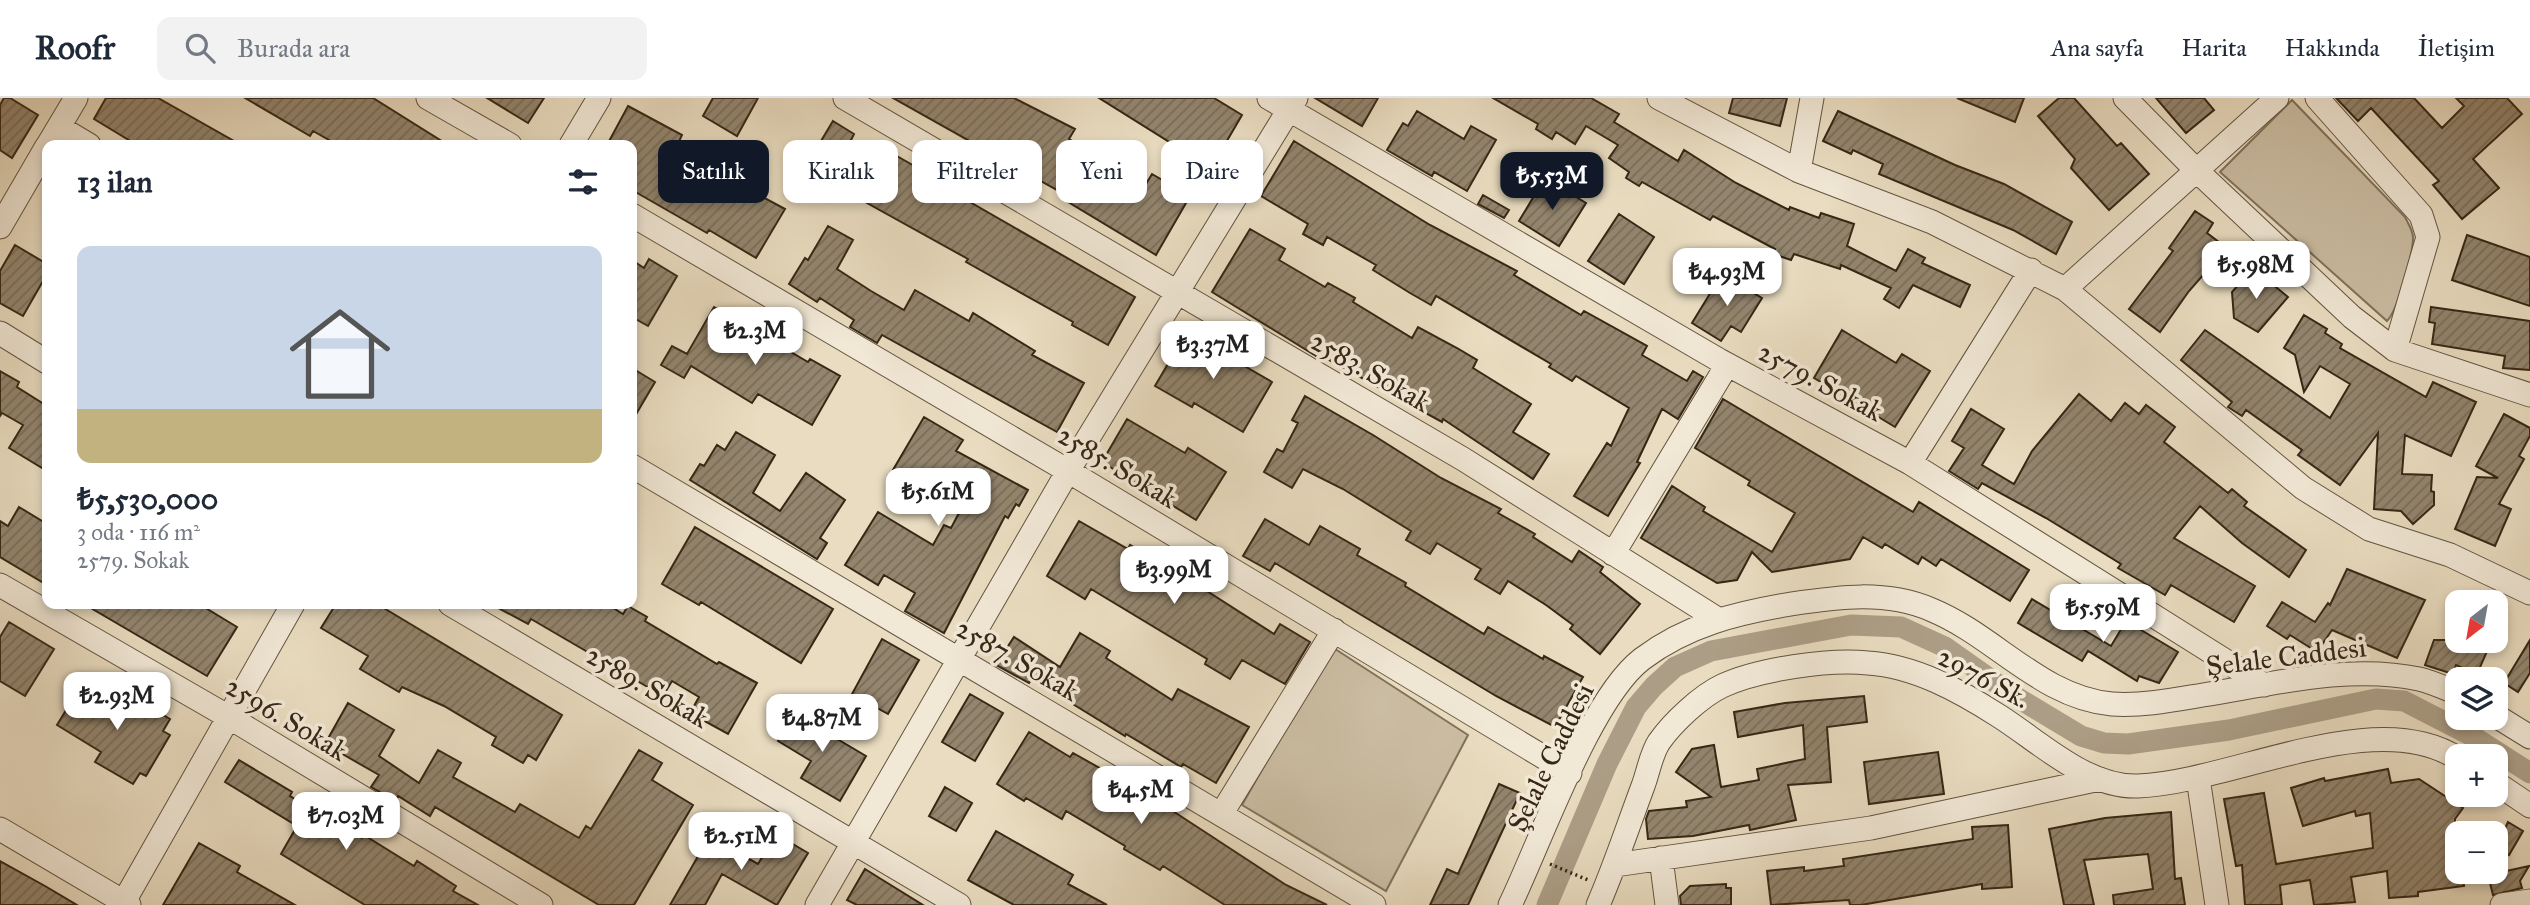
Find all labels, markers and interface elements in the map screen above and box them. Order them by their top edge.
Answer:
search box [157,17,647,80]
text: Roofr [35,28,115,68]
icon: search [181,29,219,67]
text: Burada ara [237,32,350,64]
text: Ana sayfa [2051,33,2144,63]
text: Harita [2182,33,2247,63]
text: Hakkında [2285,33,2380,63]
text: İletişim [2418,33,2495,63]
chip: Satılık [658,140,769,203]
chip: Kiralık [783,140,898,203]
chip: Filtreler [912,140,1042,203]
chip: Yeni [1056,140,1147,203]
chip: Daire [1161,140,1263,203]
pin: ₺5.53M [1495,152,1609,212]
text: ₺5.53M [1516,161,1588,189]
icon: filters [564,163,602,201]
text: 13 ilan [77,164,153,200]
pin: ₺5.98M [2199,242,2313,301]
pin: ₺4.93M [1670,248,1784,308]
text: ₺5.98M [2218,250,2294,278]
text: ₺4.93M [1689,257,1765,285]
icon: home [277,291,403,417]
pin: ₺2.3M [706,308,804,367]
text: ₺2.3M [724,316,786,344]
pin: ₺3.37M [1156,322,1270,381]
street label: 2583. Sokak [1305,323,1437,420]
text: ₺3.37M [1177,330,1249,358]
street label: 2579. Sokak [1752,334,1889,429]
street label: 2585. Sokak [1051,417,1184,516]
pin: ₺5.61M [881,468,995,528]
text: ₺5.61M [902,477,974,505]
text: ₺5,530,000 [77,481,218,517]
text: 3 oda · 116 m² [77,518,200,546]
text: 2579. Sokak [77,546,189,574]
pin: ₺3.99M [1117,546,1231,606]
text: ₺3.99M [1136,555,1212,583]
pin: ₺5.59M [2046,584,2160,644]
north arrow [2445,590,2508,653]
map controls [2445,590,2508,884]
text: ₺5.59M [2066,593,2140,621]
street label: 2587. Sokak [950,610,1085,709]
street label: Şelale Caddesi [2204,629,2368,684]
street label: 2589. Sokak [580,637,716,736]
street label: 2976 Sk. [1932,639,2036,716]
button: layers [2445,667,2508,730]
street label: 2596. Sokak [219,668,354,768]
pin: ₺2.93M [60,672,174,732]
street label: Şelale Caddesi [1499,677,1602,837]
text: ₺2.93M [79,681,155,709]
pin: ₺4.87M [765,694,879,754]
text: ₺4.87M [782,703,862,731]
button: + [2445,744,2508,807]
pin: ₺4.5M [1092,766,1190,826]
text: ₺4.5M [1108,775,1174,803]
pin: ₺7.03M [289,792,403,852]
text: ₺7.03M [308,801,384,829]
pin: ₺2.51M [684,812,798,872]
text: ₺2.51M [705,821,777,849]
button: − [2445,821,2508,884]

